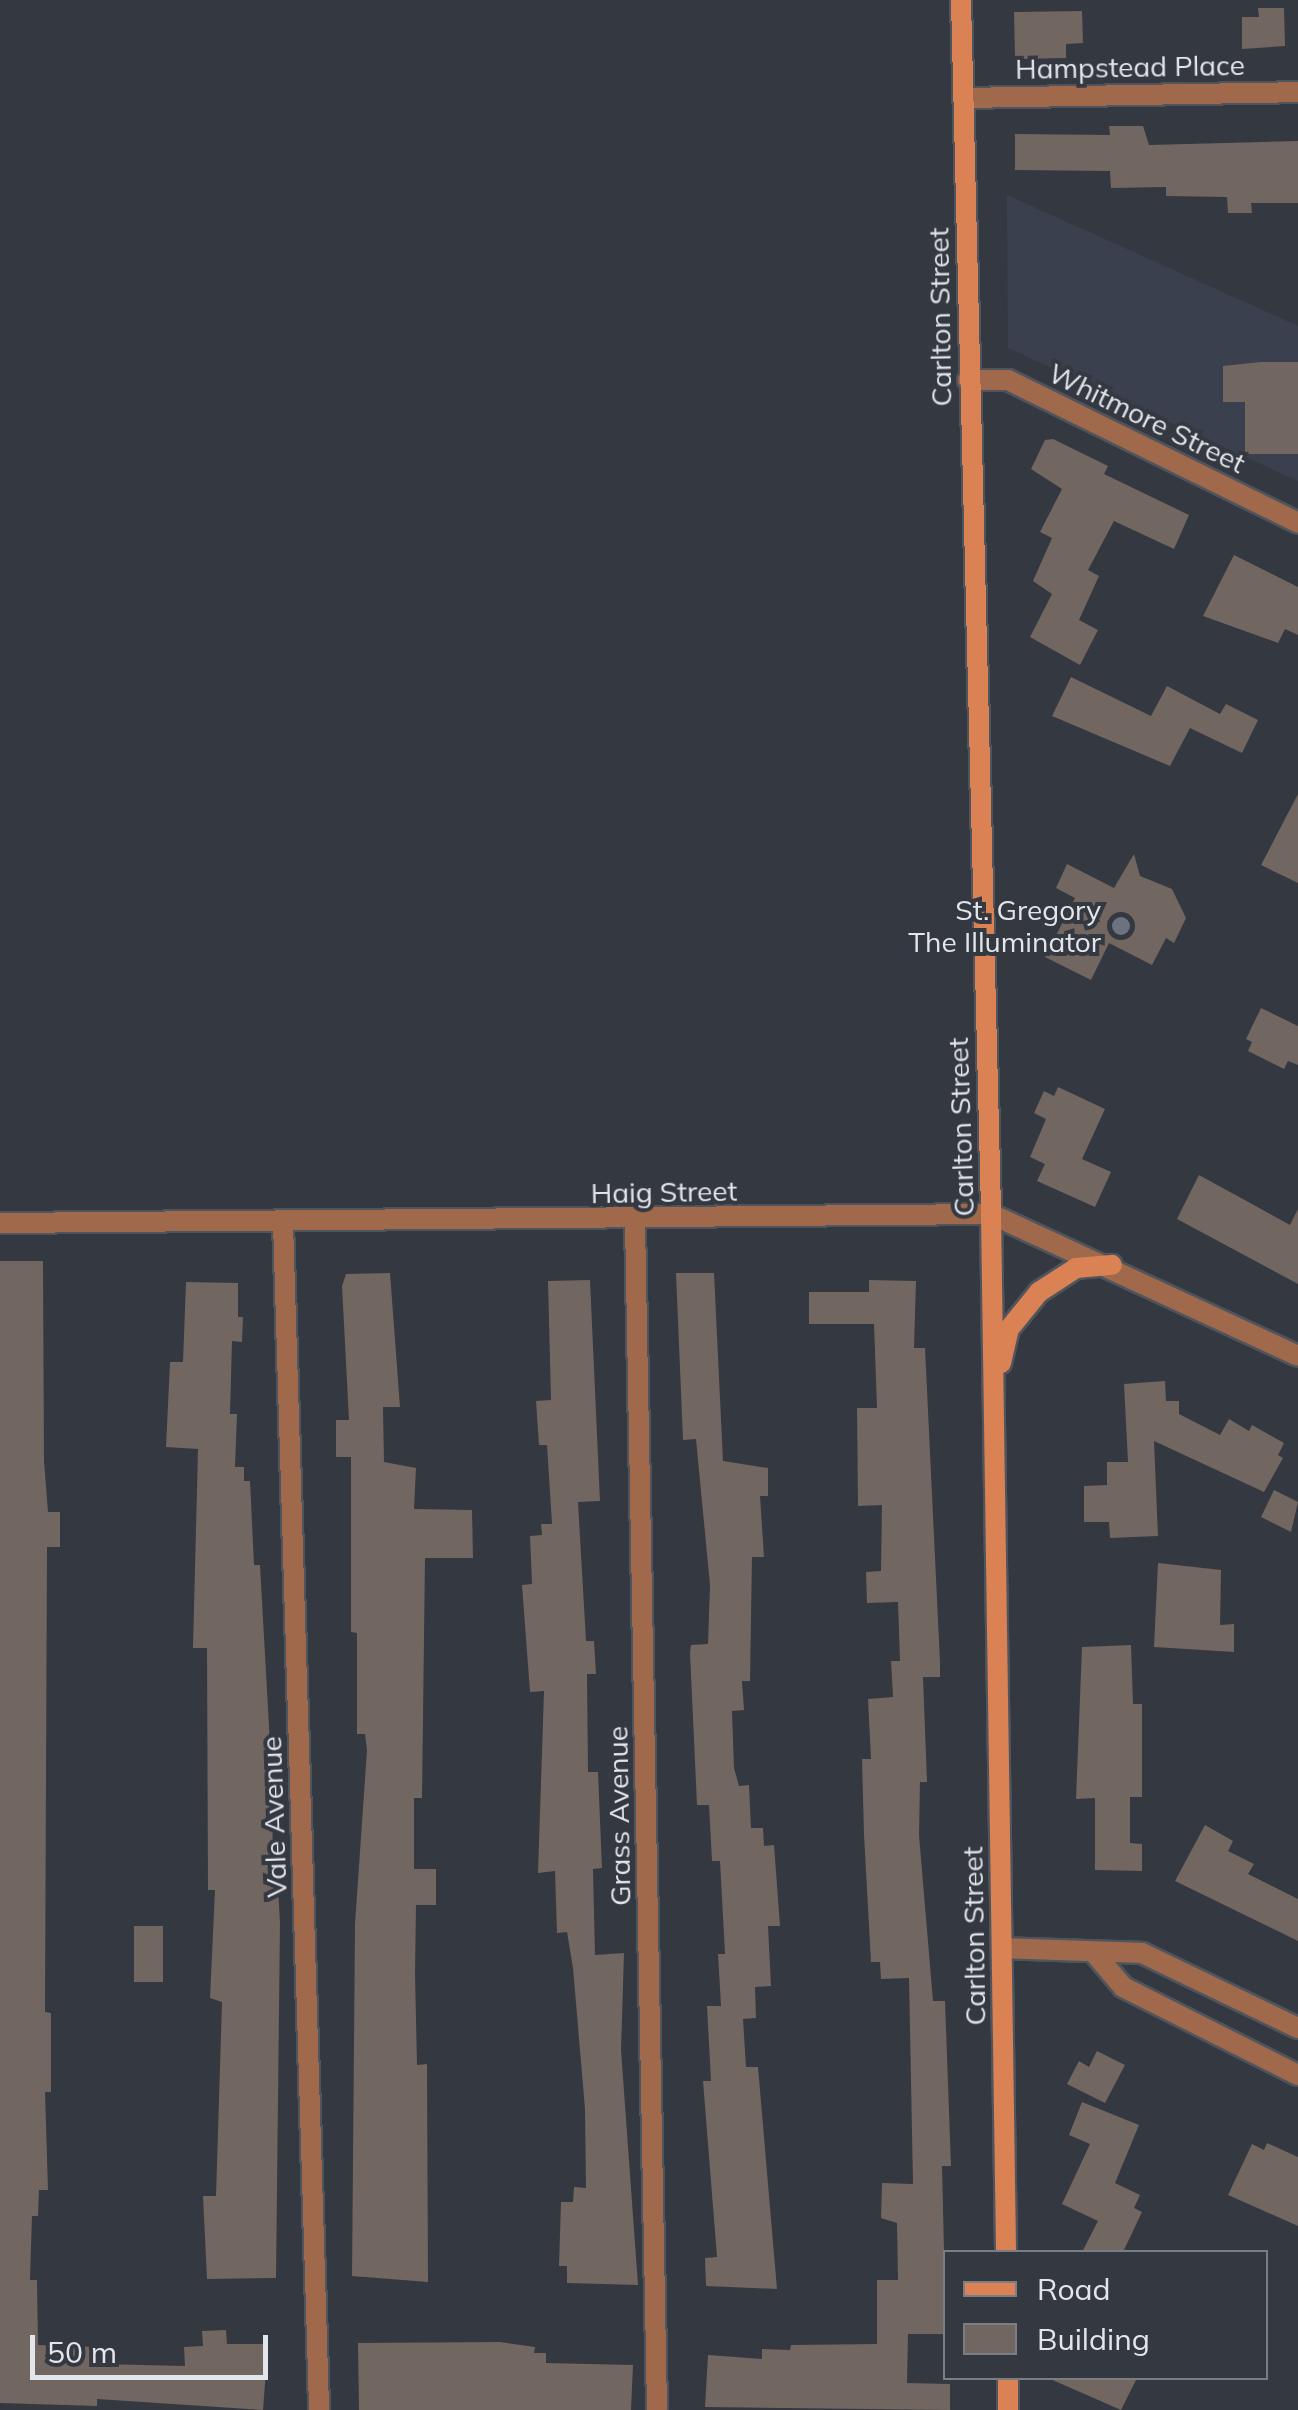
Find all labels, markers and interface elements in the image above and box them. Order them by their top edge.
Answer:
street label: Hampstead Place [1015,48,1245,86]
street label: Carlton Street [922,227,958,407]
street label: Whitmore Street [1043,356,1251,480]
place label: St. Gregory The Illuminator [908,893,1101,959]
marker: St. Gregory The Illuminator [1110,915,1132,937]
street label: Carlton Street [941,1037,981,1217]
street label: Haig Street [590,1174,738,1210]
street label: Grass Avenue [601,1726,637,1906]
street label: Vale Avenue [254,1736,294,1898]
street label: Carlton Street [956,1846,992,2026]
legend [943,2250,1268,2380]
text: Road [1037,2270,1111,2308]
scale bar [35,2315,272,2377]
text: Building [1037,2320,1150,2358]
text: 50 m [47,2333,117,2371]

